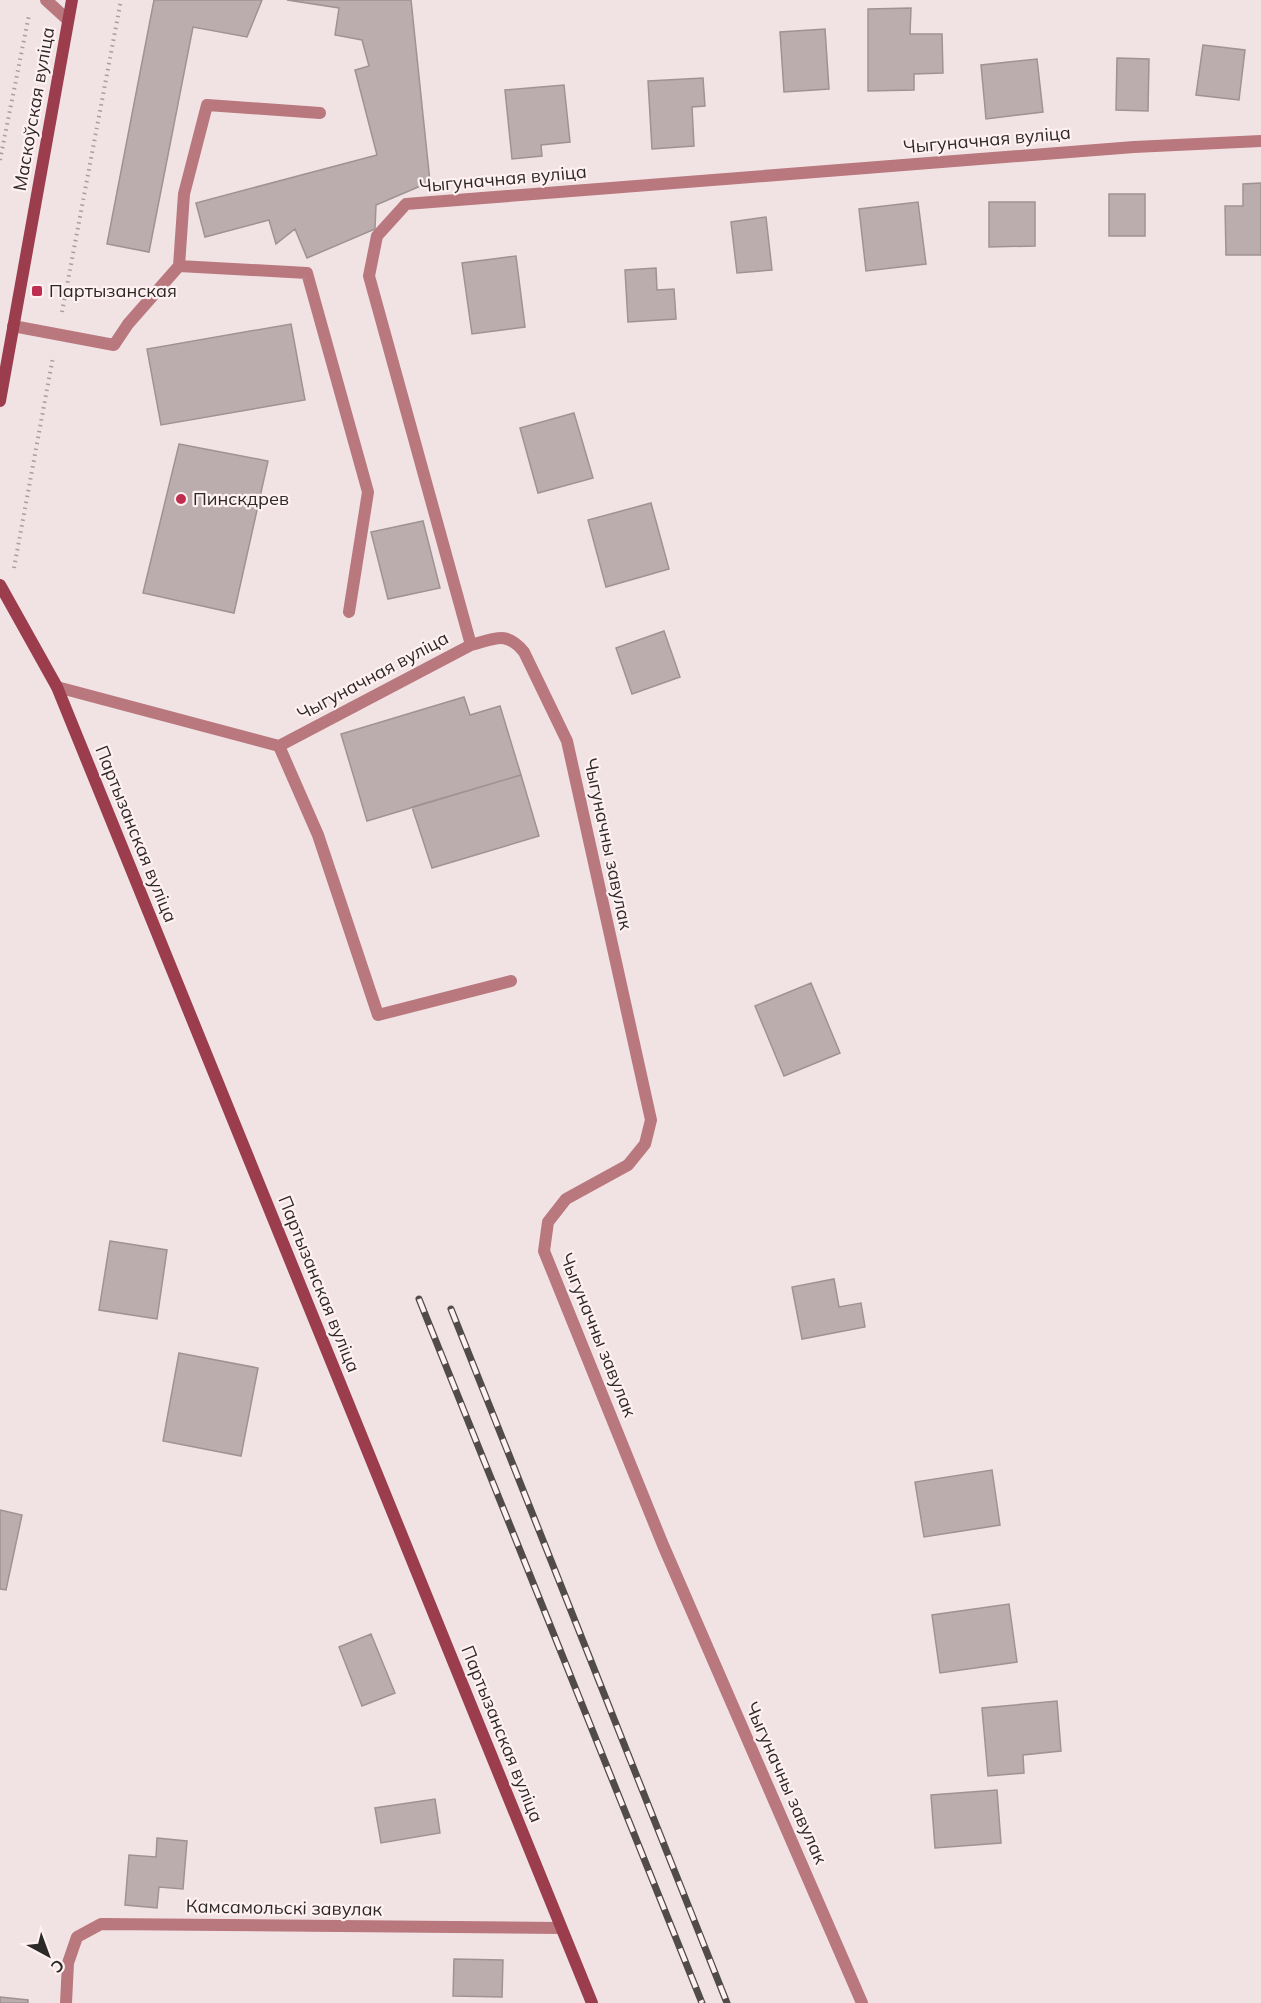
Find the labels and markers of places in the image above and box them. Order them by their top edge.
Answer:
place label: Партызанская [49,279,177,302]
marker: Партызанская [30,284,44,298]
place label: Пинскдрев [193,487,289,510]
marker: Пинскдрев [174,492,188,506]

